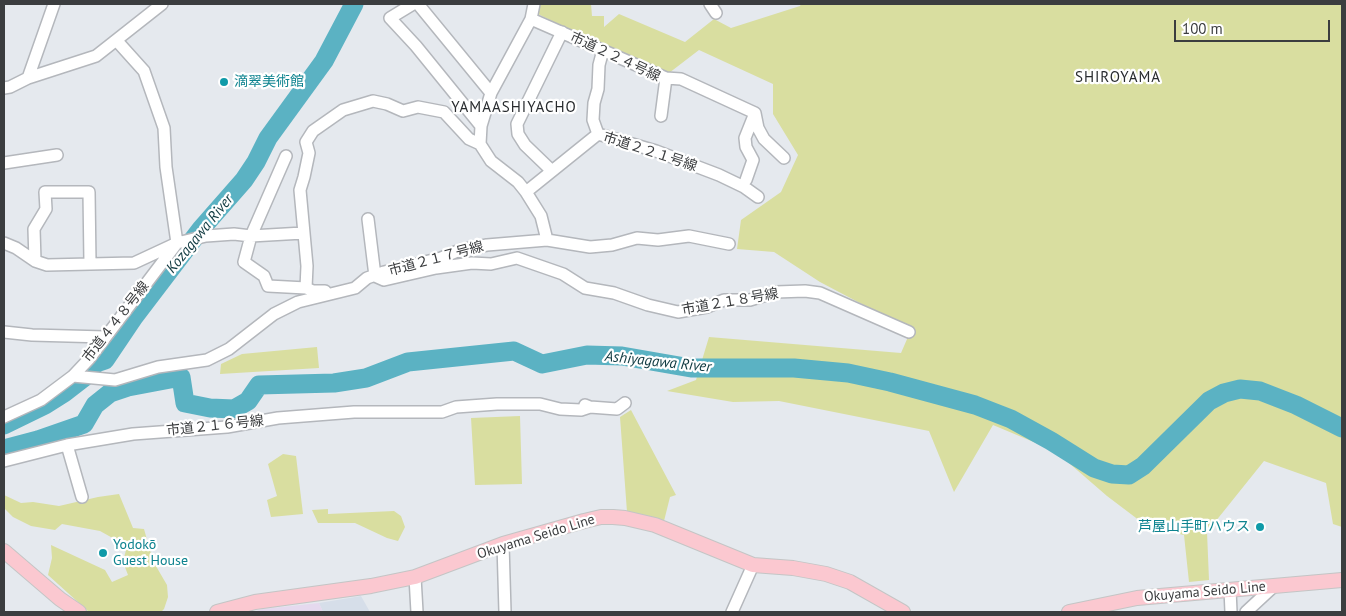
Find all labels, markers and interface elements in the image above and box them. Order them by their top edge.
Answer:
scale bar [1176,10,1332,42]
text: 100 m [1182,19,1223,38]
street label: 市道２２４号線 [567,29,663,85]
district label: SHIROYAMA [1074,69,1162,87]
place label: 滴翠美術館 [234,74,304,90]
marker: 滴翠美術館 [218,76,230,88]
district label: YAMAASHIYACHO [450,99,578,117]
street label: 市道２２１号線 [601,129,699,175]
water label: Kozagawa River [163,191,237,277]
street label: 市道２１７号線 [386,238,486,280]
street label: 市道４４８号線 [79,278,153,366]
street label: 市道２１８号線 [680,285,780,319]
water label: Ashiyagawa River [604,347,712,377]
street label: 市道２１６号線 [165,413,265,439]
street label: Okuyama Seido Line [475,511,597,563]
place label: 芦屋山手町ハウス [1138,519,1250,535]
marker: 芦屋山手町ハウス [1254,521,1266,533]
place label: Yodokō Guest House [113,537,188,570]
marker: Yodokō Guest House [97,547,109,559]
street label: Okuyama Seido Line [1143,578,1267,606]

